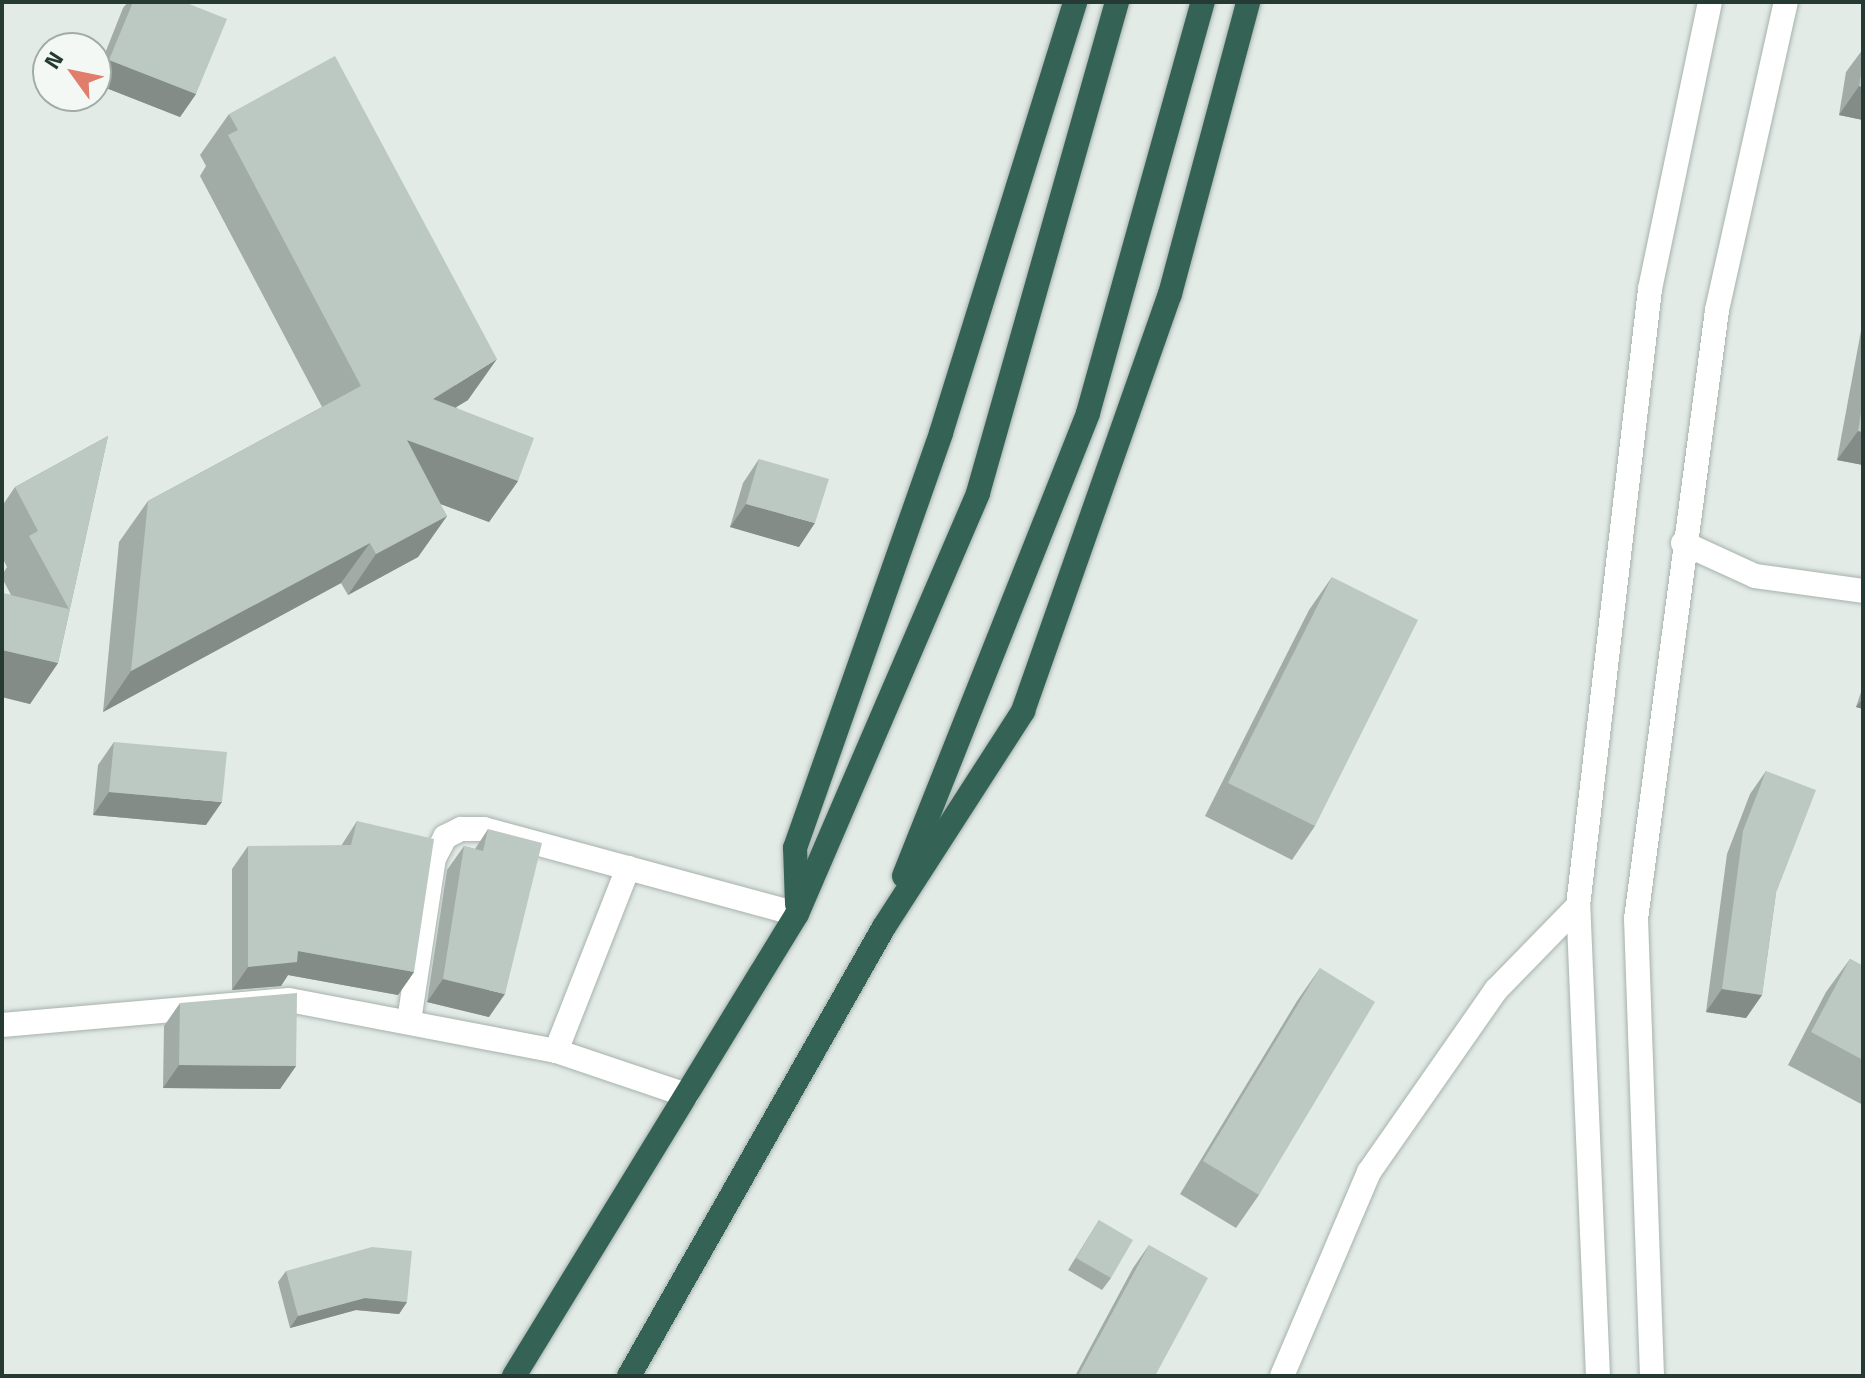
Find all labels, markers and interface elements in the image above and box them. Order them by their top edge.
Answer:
north arrow [32,32,112,112]
text: N [35,44,72,76]

